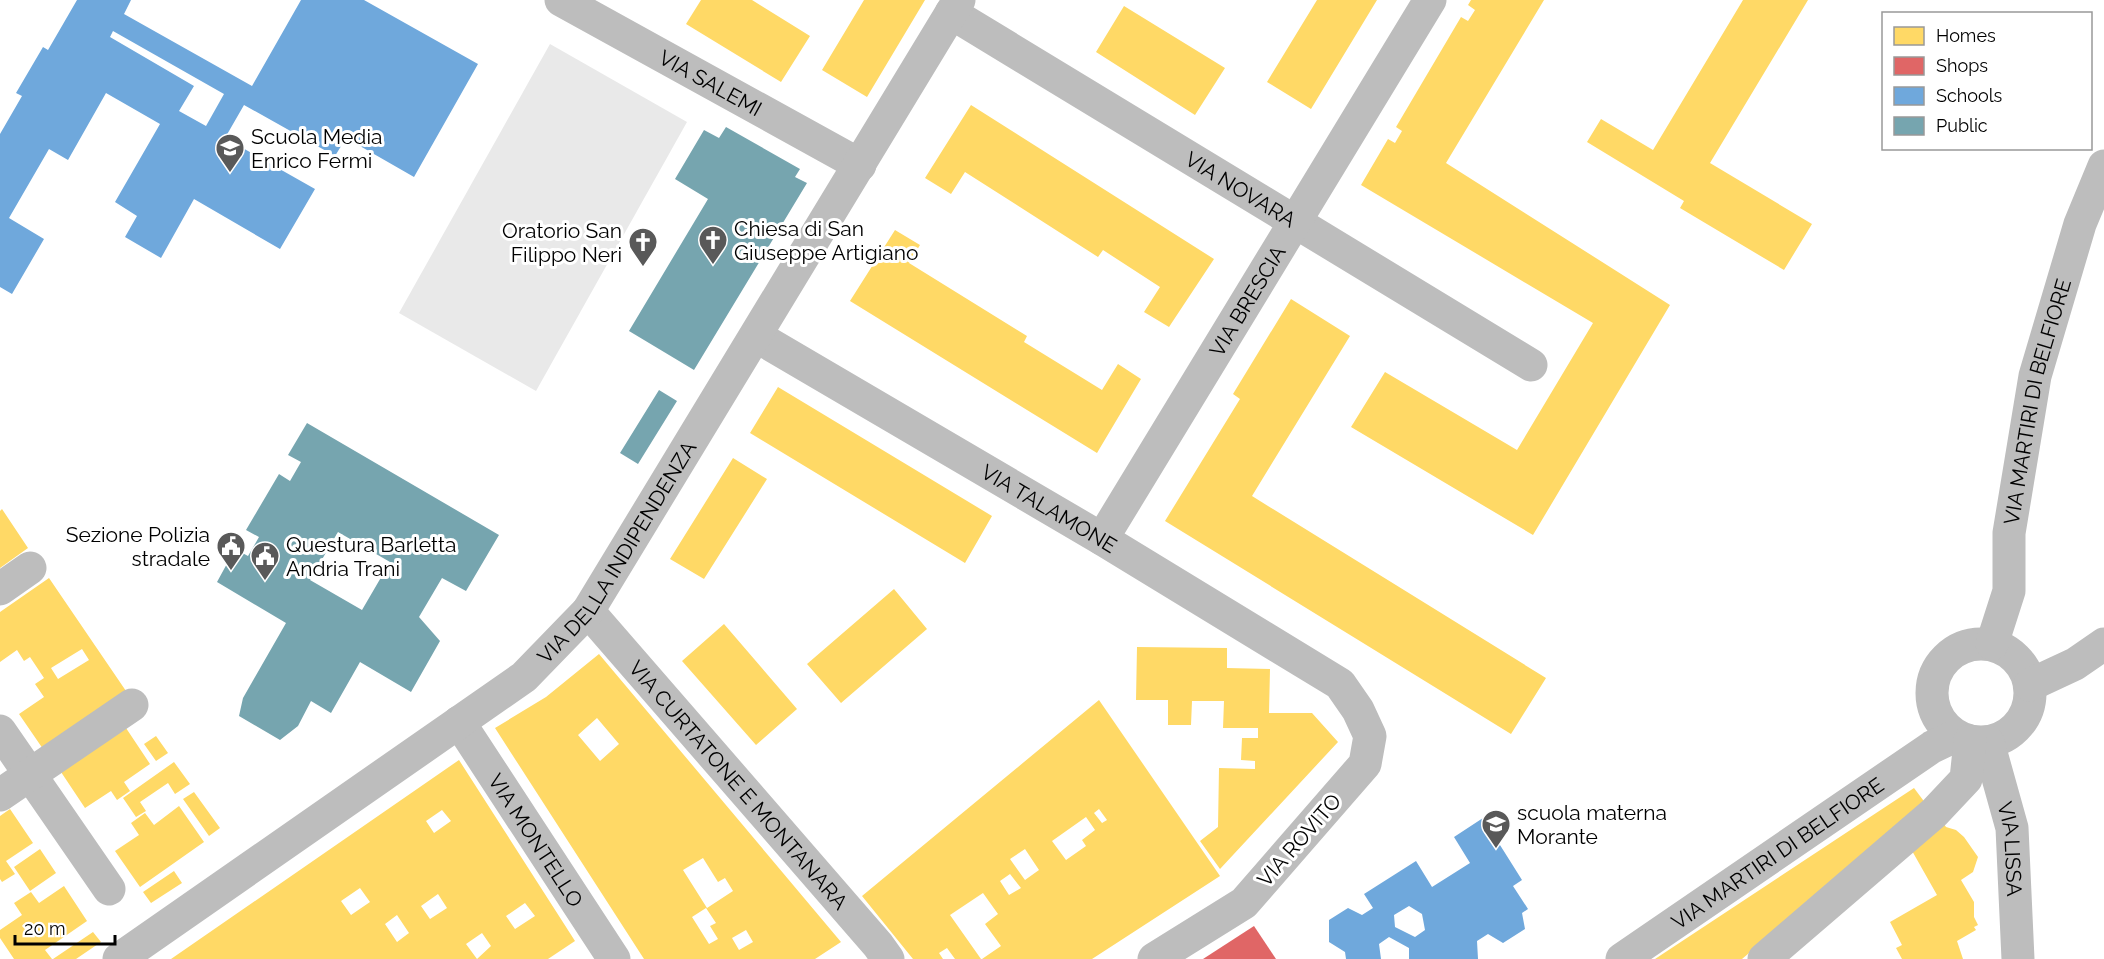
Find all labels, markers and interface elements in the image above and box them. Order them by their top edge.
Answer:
legend [1882,12,2092,150]
text: Homes [1936,25,1996,46]
street label: VIA SALEMI [655,44,767,121]
text: Shops [1936,55,1988,76]
text: Schools [1936,85,2003,106]
text: Public [1936,115,1988,136]
place label: Scuola Media Enrico Fermi [251,124,382,173]
school or university icon: Scuola Media Enrico Fermi [214,132,246,174]
street label: VIA NOVARA [1181,146,1301,232]
place label: Chiesa di San Giuseppe Artigiano [734,216,918,265]
place label: Oratorio San Filippo Neri [502,218,622,267]
church icon: Chiesa di San Giuseppe Artigiano [697,224,729,266]
church icon: Oratorio San Filippo Neri [627,226,659,268]
street label: VIA BRESCIA [1204,241,1290,361]
street label: VIA MARTIRI DI BELFIORE [1998,276,2076,527]
street label: VIA DELLA INDIPENDENZA [532,436,701,668]
street label: VIA TALAMONE [977,459,1122,558]
place label: Sezione Polizia stradale [66,522,210,571]
public building icon: Sezione Polizia stradale [215,530,247,572]
place label: Questura Barletta Andria Trani [286,532,457,581]
public building icon: Questura Barletta Andria Trani [249,540,281,582]
street label: VIA CURTATONE E MONTANARA [624,655,854,914]
street label: VIA MONTELLO [484,769,589,911]
street label: VIA MARTIRI DI BELFIORE [1666,772,1888,934]
street label: VIA ROVITO [1252,788,1346,892]
street label: VIA LISSA [1993,799,2028,897]
place label: scuola materna Morante [1517,800,1667,849]
school or university icon: scuola materna Morante [1480,808,1512,850]
scale bar [15,908,116,946]
text: 20 m [24,918,66,939]

